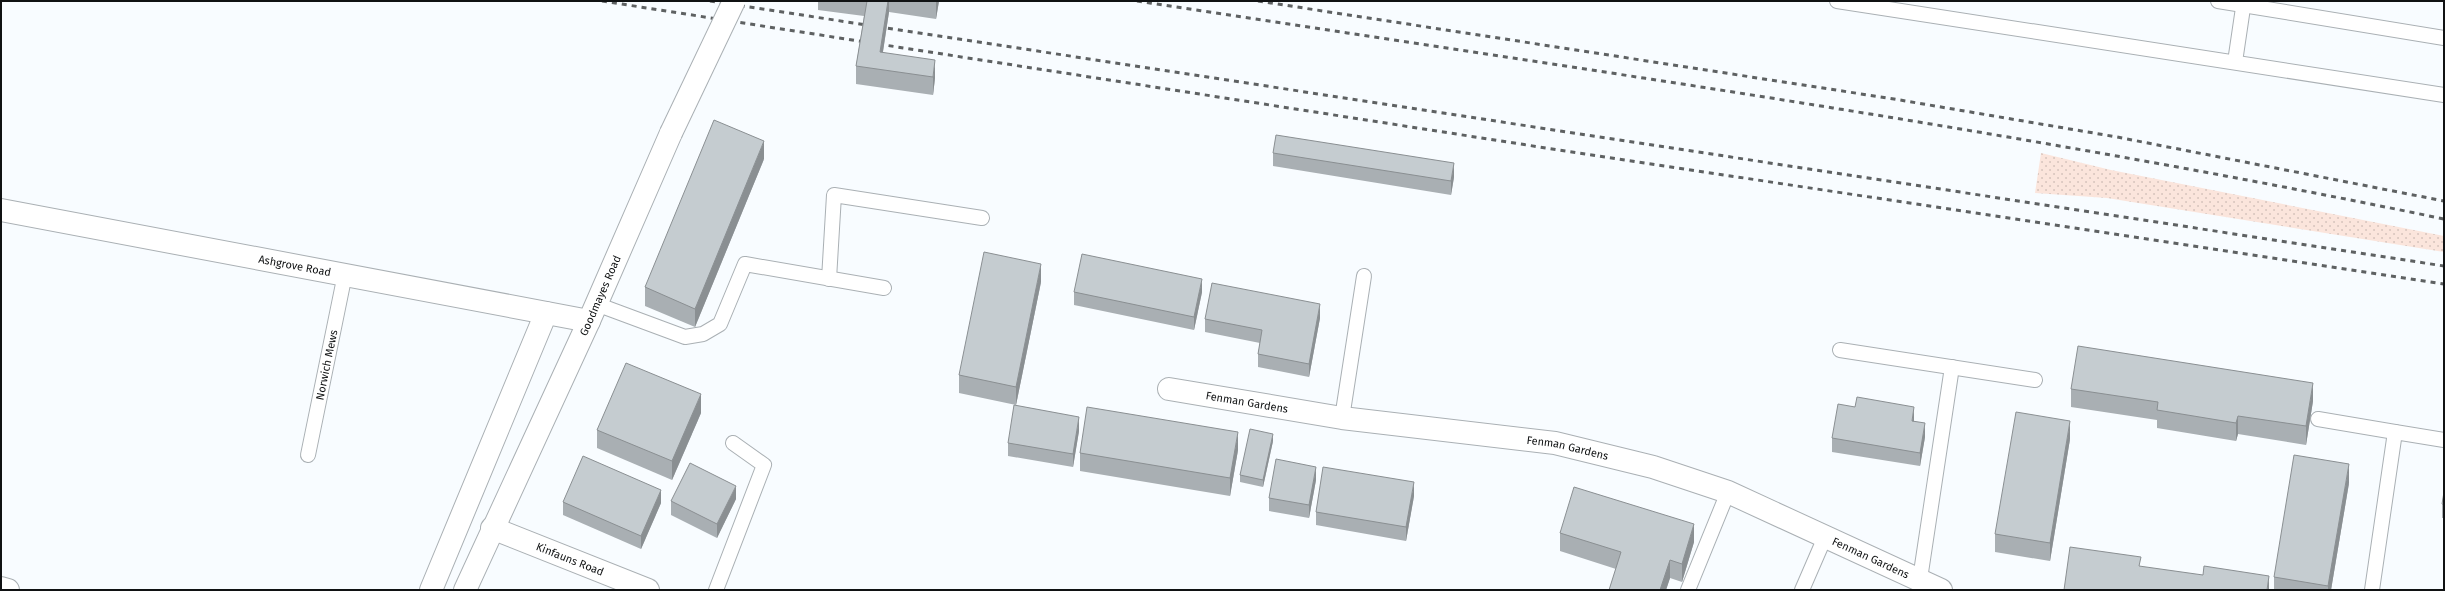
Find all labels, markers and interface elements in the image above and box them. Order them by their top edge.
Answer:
street label: Ashgrove Road [257,252,332,279]
street label: Goodmayes Road [577,253,623,338]
street label: Norwich Mews [313,329,340,401]
street label: Fenman Gardens [1205,389,1289,415]
street label: Fenman Gardens [1526,433,1610,462]
street label: Fenman Gardens [1830,534,1911,581]
street label: Kinfauns Road [534,540,606,578]

